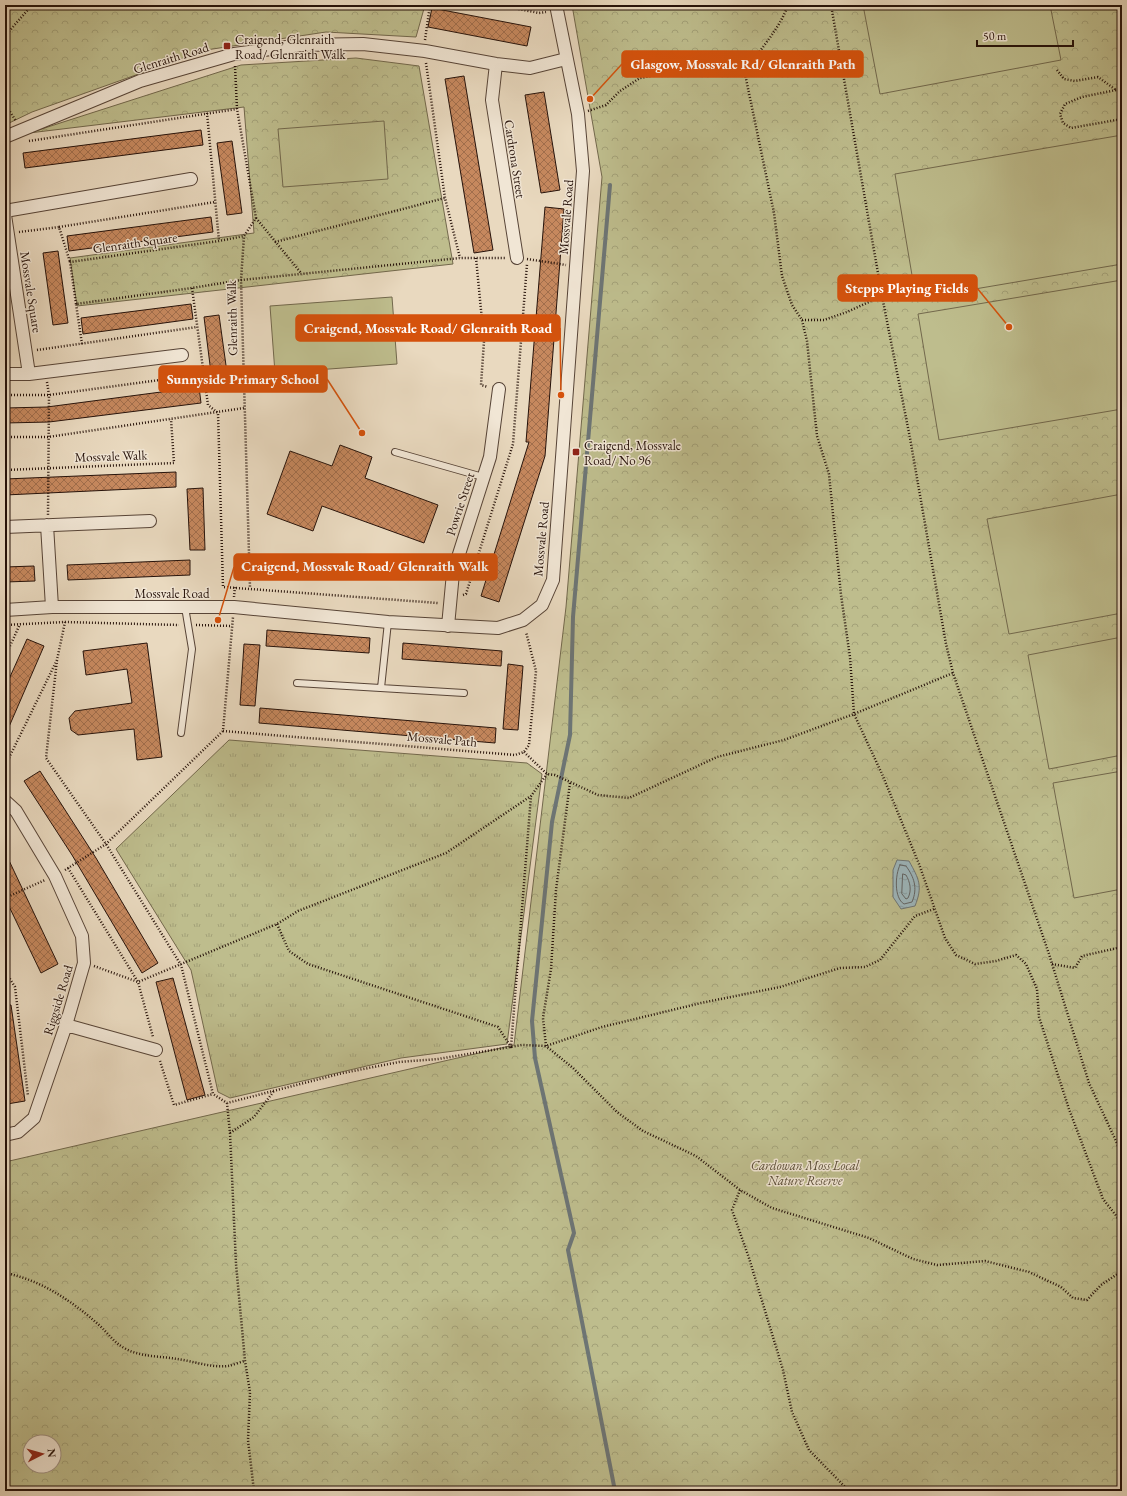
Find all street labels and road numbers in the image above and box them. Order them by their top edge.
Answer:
street label: Glenraith Road [131,38,211,78]
street label: Cardrona Street [500,118,530,200]
street label: Mossvale Road [555,179,577,255]
street label: Glenraith Square [92,229,178,257]
street label: Mossvale Square [16,250,46,334]
street label: Glenraith Walk [223,279,241,356]
street label: Mossvale Walk [74,446,149,466]
street label: Powrie Street [442,470,478,538]
street label: Mossvale Road [529,501,553,577]
street label: Mossvale Road [135,585,210,602]
street label: Mossvale Path [406,727,478,751]
street label: Riggside Road [39,962,77,1037]

